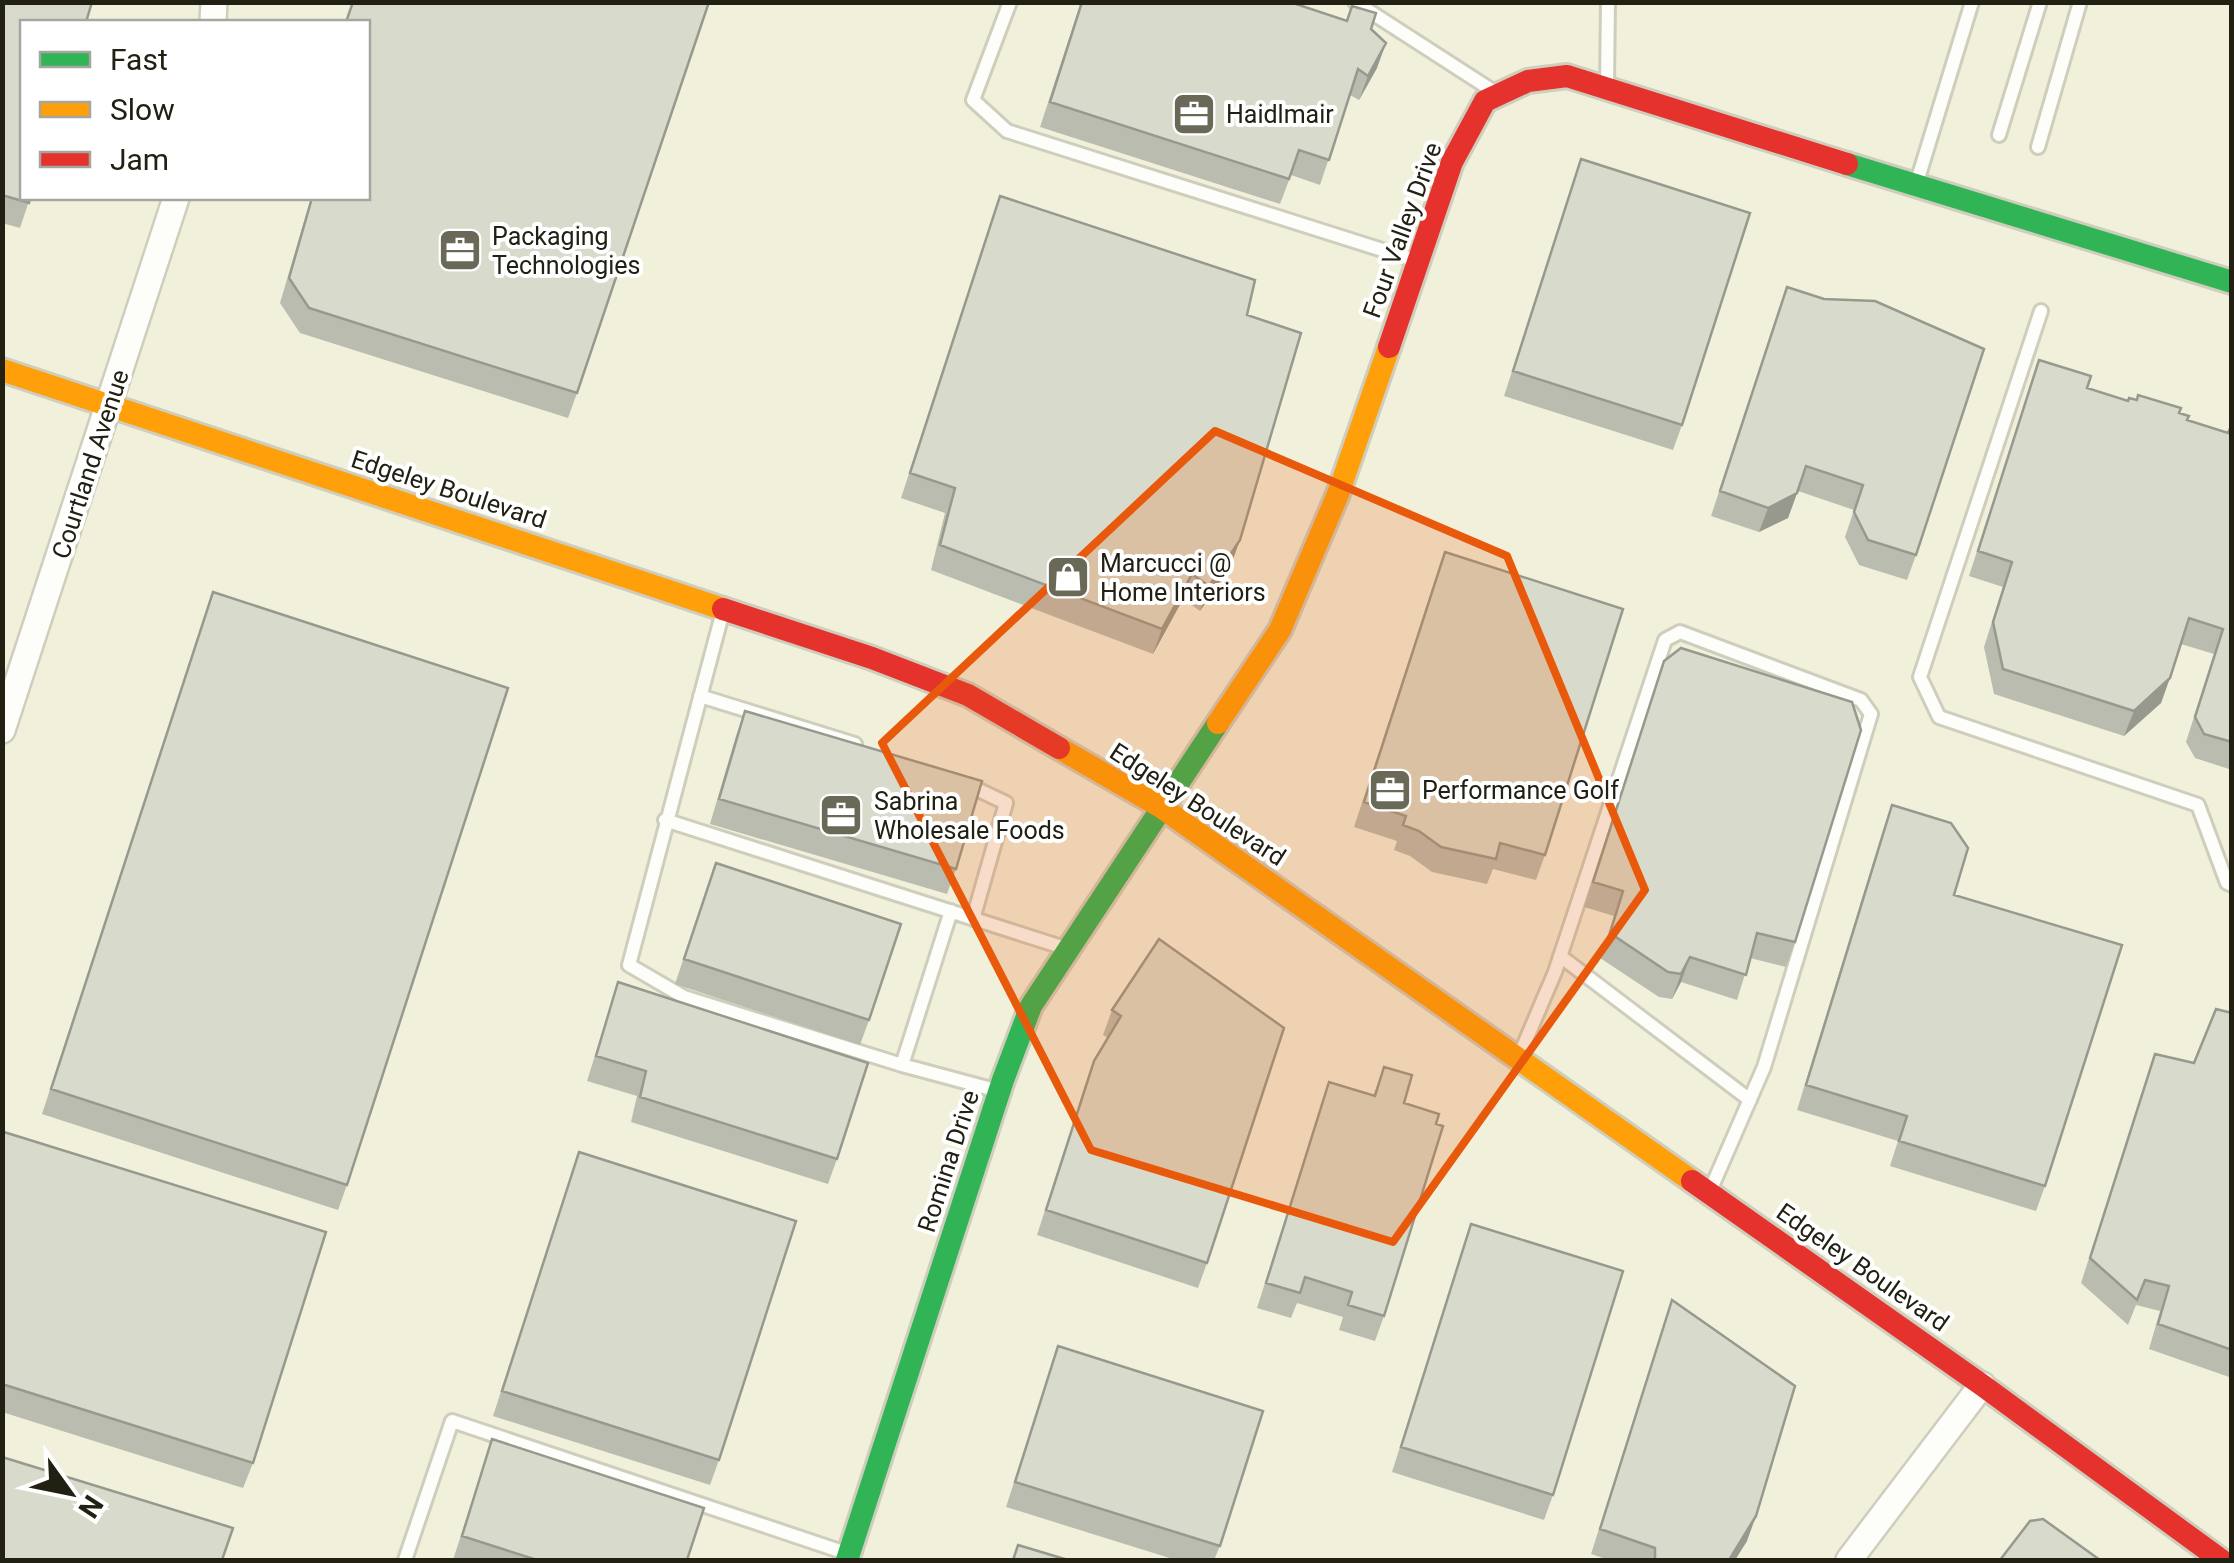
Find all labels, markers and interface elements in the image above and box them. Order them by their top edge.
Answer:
legend [20,20,370,200]
text: Fast [110,42,168,77]
office icon: Haidlmair [1171,91,1217,137]
text: Slow [110,92,175,127]
place label: Haidlmair [1226,100,1334,129]
street label: Four Valley Drive [1357,138,1448,322]
text: Jam [110,142,169,177]
place label: Packaging Technologies [492,222,641,280]
office icon: Packaging Technologies [437,227,483,273]
street label: Courtland Avenue [46,366,135,562]
street label: Edgeley Boulevard [348,444,550,535]
place label: Marcucci @ Home Interiors [1100,549,1266,607]
shop icon: Marcucci @ Home Interiors [1045,554,1091,600]
street label: Edgeley Boulevard [1105,737,1291,872]
office icon: Performance Golf [1367,767,1413,813]
place label: Performance Golf [1422,776,1619,805]
place label: Sabrina Wholesale Foods [874,787,1065,845]
office icon: Sabrina Wholesale Foods [818,792,864,838]
street label: Romina Drive [912,1087,985,1236]
street label: Edgeley Boulevard [1771,1197,1954,1338]
north arrow [20,1443,120,1543]
text: N [71,1489,110,1524]

